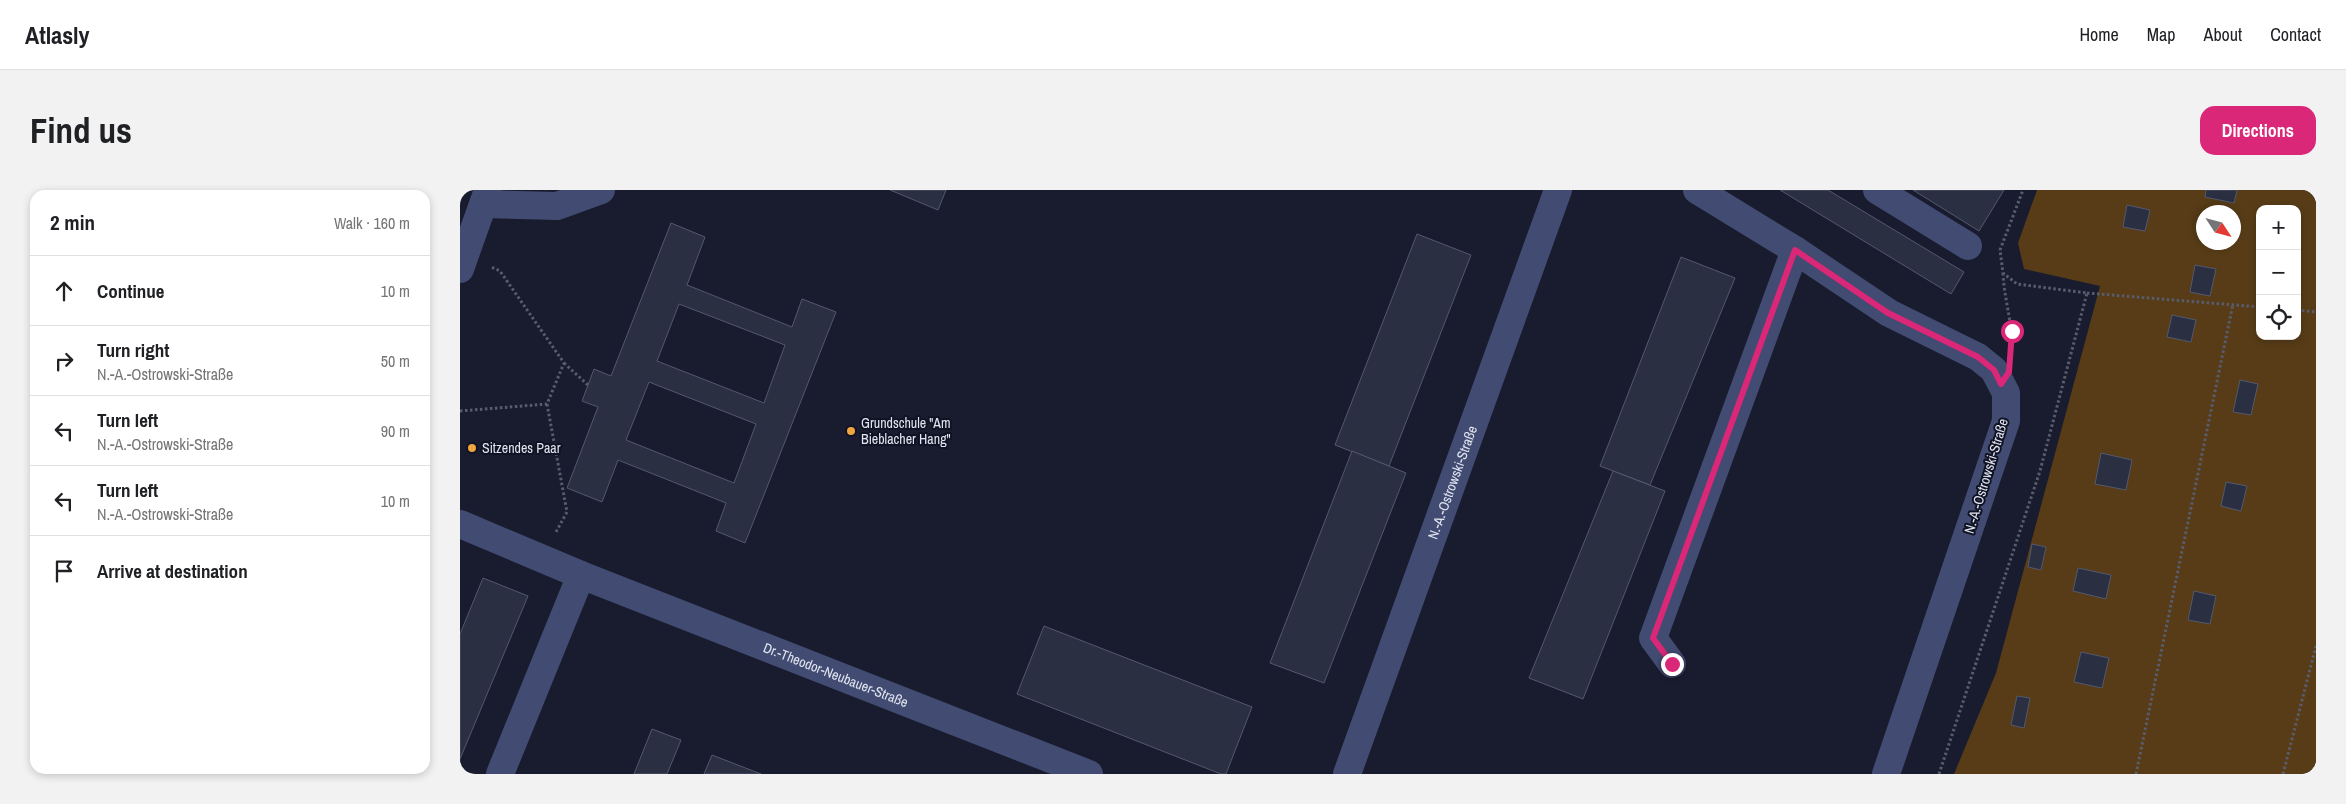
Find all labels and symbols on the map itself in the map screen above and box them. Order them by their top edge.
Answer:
north arrow [2196,205,2241,250]
route start [2001,320,2024,343]
place label: Grundschule "Am Bieblacher Hang" [861,414,951,448]
street label: N.-A.-Ostrowski-Straße [1960,416,2012,536]
street label: N.-A.-Ostrowski-Straße [1424,423,1481,542]
marker: Grundschule "Am Bieblacher Hang" [845,425,857,437]
place label: Sitzendes Paar [482,439,561,457]
marker: Sitzendes Paar [466,442,478,454]
street label: Dr.-Theodor-Neubauer-Straße [761,638,911,711]
route end [1661,653,1684,676]

